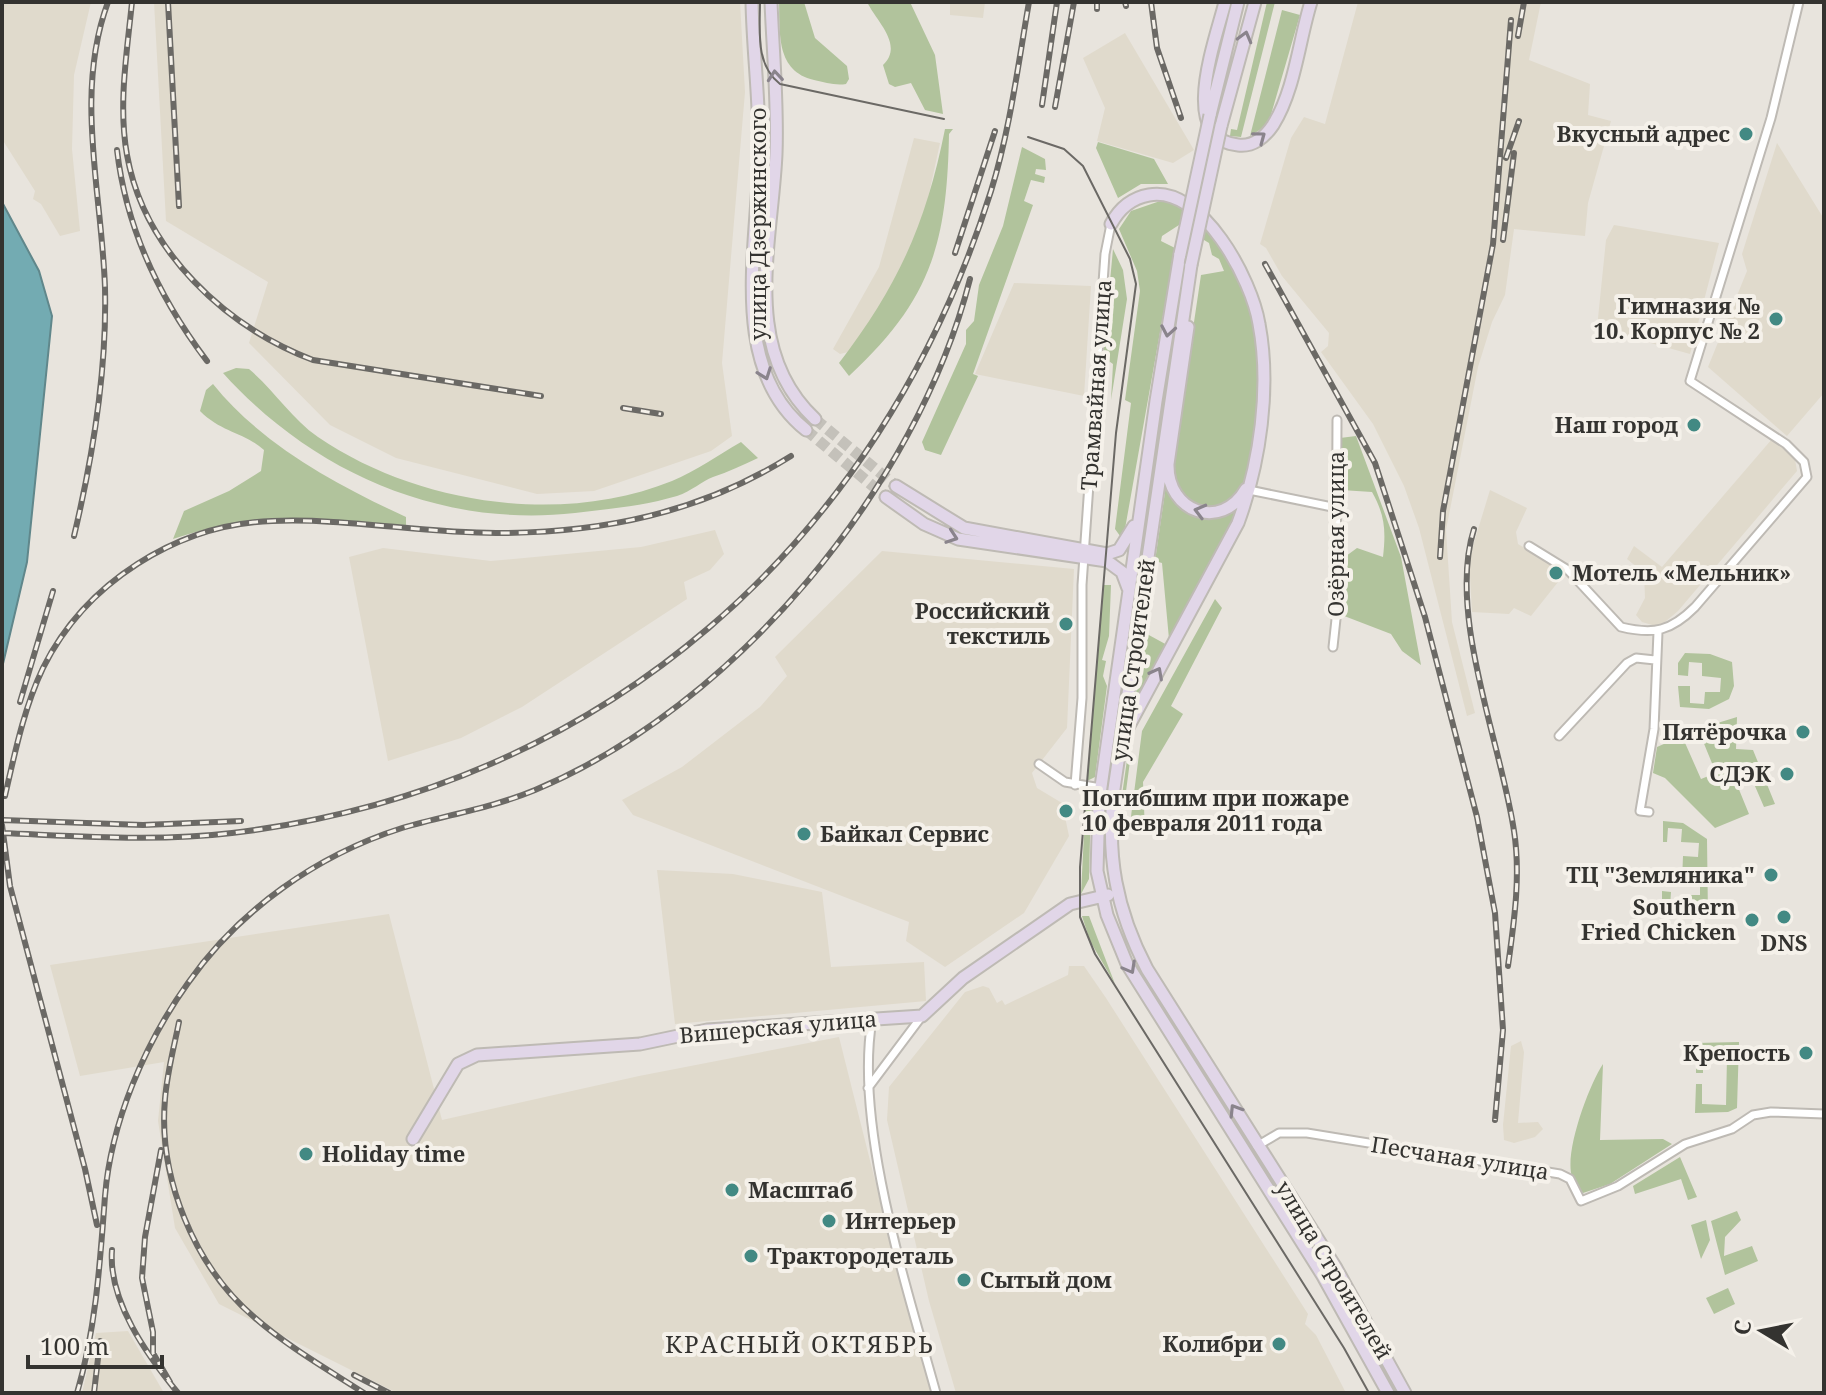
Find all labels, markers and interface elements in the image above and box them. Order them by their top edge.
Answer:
one-way arrow [1236,31,1252,45]
one-way arrow [767,69,784,82]
street label: улица Дзержинского [742,107,772,341]
place label: Вкусный адрес [1557,118,1730,148]
marker: Вкусный адрес [1737,125,1755,143]
one-way arrow [1250,132,1265,146]
street label: Трамвайная улица [1073,278,1117,491]
place label: Гимназия № 10. Корпус № 2 [1593,290,1760,345]
marker: Гимназия № 10. Корпус № 2 [1767,310,1785,328]
one-way arrow [1161,324,1178,337]
one-way arrow [755,367,772,381]
place label: Наш город [1555,409,1678,439]
marker: Наш город [1685,416,1703,434]
street label: Озёрная улица [1320,451,1350,617]
one-way arrow [1193,503,1207,520]
one-way arrow [944,527,958,543]
street label: улица Строителей [1103,557,1161,763]
place label: Мотель «Мельник» [1572,557,1791,587]
marker: Мотель «Мельник» [1547,564,1565,582]
place label: Российский текстиль [915,595,1050,650]
marker: Российский текстиль [1057,615,1075,633]
one-way arrow [1147,667,1163,682]
place label: Пятёрочка [1663,716,1787,746]
marker: Пятёрочка [1794,723,1812,741]
place label: СДЭК [1709,758,1772,788]
marker: СДЭК [1778,765,1796,783]
place label: Погибшим при пожаре 10 февраля 2011 года [1082,782,1349,837]
marker: Погибшим при пожаре 10 февраля 2011 года [1057,802,1075,820]
place label: Байкал Сервис [820,818,989,848]
marker: Байкал Сервис [795,825,813,843]
place label: ТЦ "Земляника" [1566,859,1755,889]
marker: ТЦ "Земляника" [1762,866,1780,884]
place label: Southern Fried Chicken [1581,891,1736,946]
marker: DNS [1775,908,1793,926]
marker: Southern Fried Chicken [1743,911,1761,929]
place label: DNS [1761,927,1807,957]
one-way arrow [1120,959,1136,974]
street label: Вишерская улица [678,1002,878,1050]
place label: Крепость [1683,1037,1790,1067]
marker: Крепость [1797,1044,1815,1062]
one-way arrow [1230,1104,1245,1119]
street label: Песчаная улица [1369,1128,1551,1186]
place label: Holiday time [322,1138,465,1168]
marker: Holiday time [297,1145,315,1163]
place label: Масштаб [748,1174,853,1204]
street label: улица Строителей [1269,1174,1400,1365]
marker: Масштаб [723,1181,741,1199]
place label: Интерьер [845,1205,956,1235]
marker: Интерьер [820,1212,838,1230]
place label: Трактородеталь [767,1240,954,1270]
marker: Трактородеталь [742,1247,760,1265]
place label: Сытый дом [980,1264,1112,1294]
marker: Сытый дом [955,1271,973,1289]
north arrow [1722,1291,1802,1371]
text: С [1725,1318,1757,1337]
scale bar [28,1319,162,1369]
district label: КРАСНЫЙ ОКТЯБРЬ [665,1327,935,1360]
place label: Колибри [1162,1328,1263,1358]
text: 100 m [40,1329,109,1362]
marker: Колибри [1270,1335,1288,1353]

